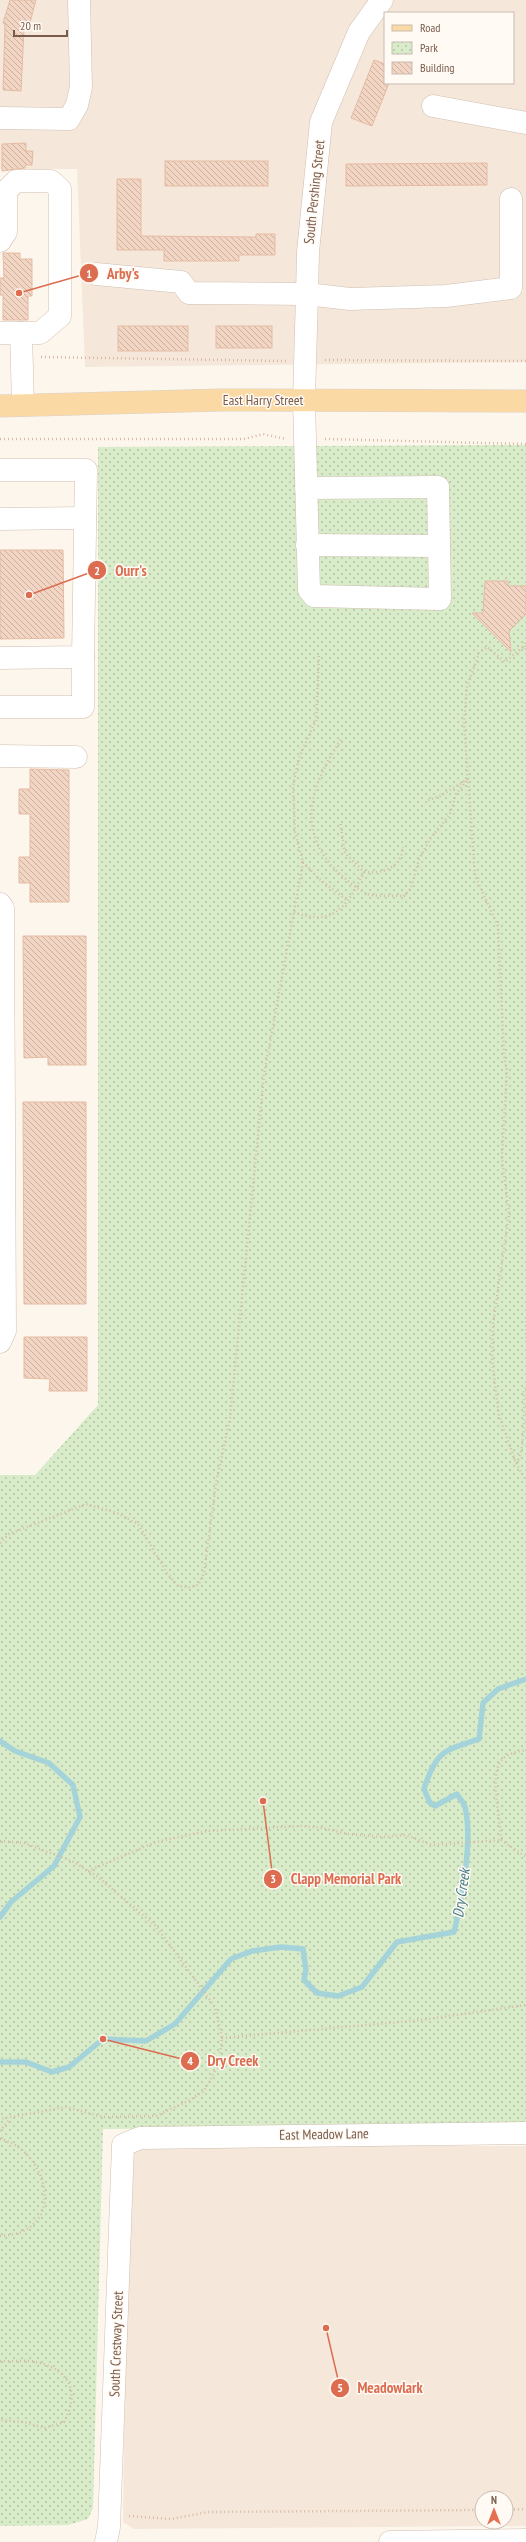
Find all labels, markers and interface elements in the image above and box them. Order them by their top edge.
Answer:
scale bar [14,12,67,38]
legend [384,12,514,84]
text: 20 m [20,18,41,33]
text: Road [420,20,440,35]
text: Park [420,40,438,55]
text: Building [420,60,455,75]
street label: South Pershing Street [300,139,328,245]
callout: Arby's [79,260,147,287]
text: Arby's [106,264,139,283]
text: 1 [86,266,92,281]
street label: East Harry Street [223,391,304,409]
callout: Ourr's [87,557,155,584]
text: Ourr's [115,561,147,580]
text: 2 [94,563,100,578]
callout: Clapp Memorial Park [263,1865,410,1892]
water label: Dry Creek [448,1865,474,1919]
text: Clapp Memorial Park [291,1869,402,1888]
text: 3 [270,1871,276,1886]
callout: Dry Creek [180,2047,267,2074]
text: Dry Creek [207,2051,259,2070]
text: 4 [187,2053,193,2068]
street label: East Meadow Lane [279,2124,369,2144]
street label: South Crestway Street [105,2290,127,2397]
callout: Meadowlark [330,2374,431,2401]
text: Meadowlark [357,2378,423,2397]
text: 5 [337,2380,343,2395]
north arrow [474,2490,514,2530]
text: N [491,2493,497,2507]

